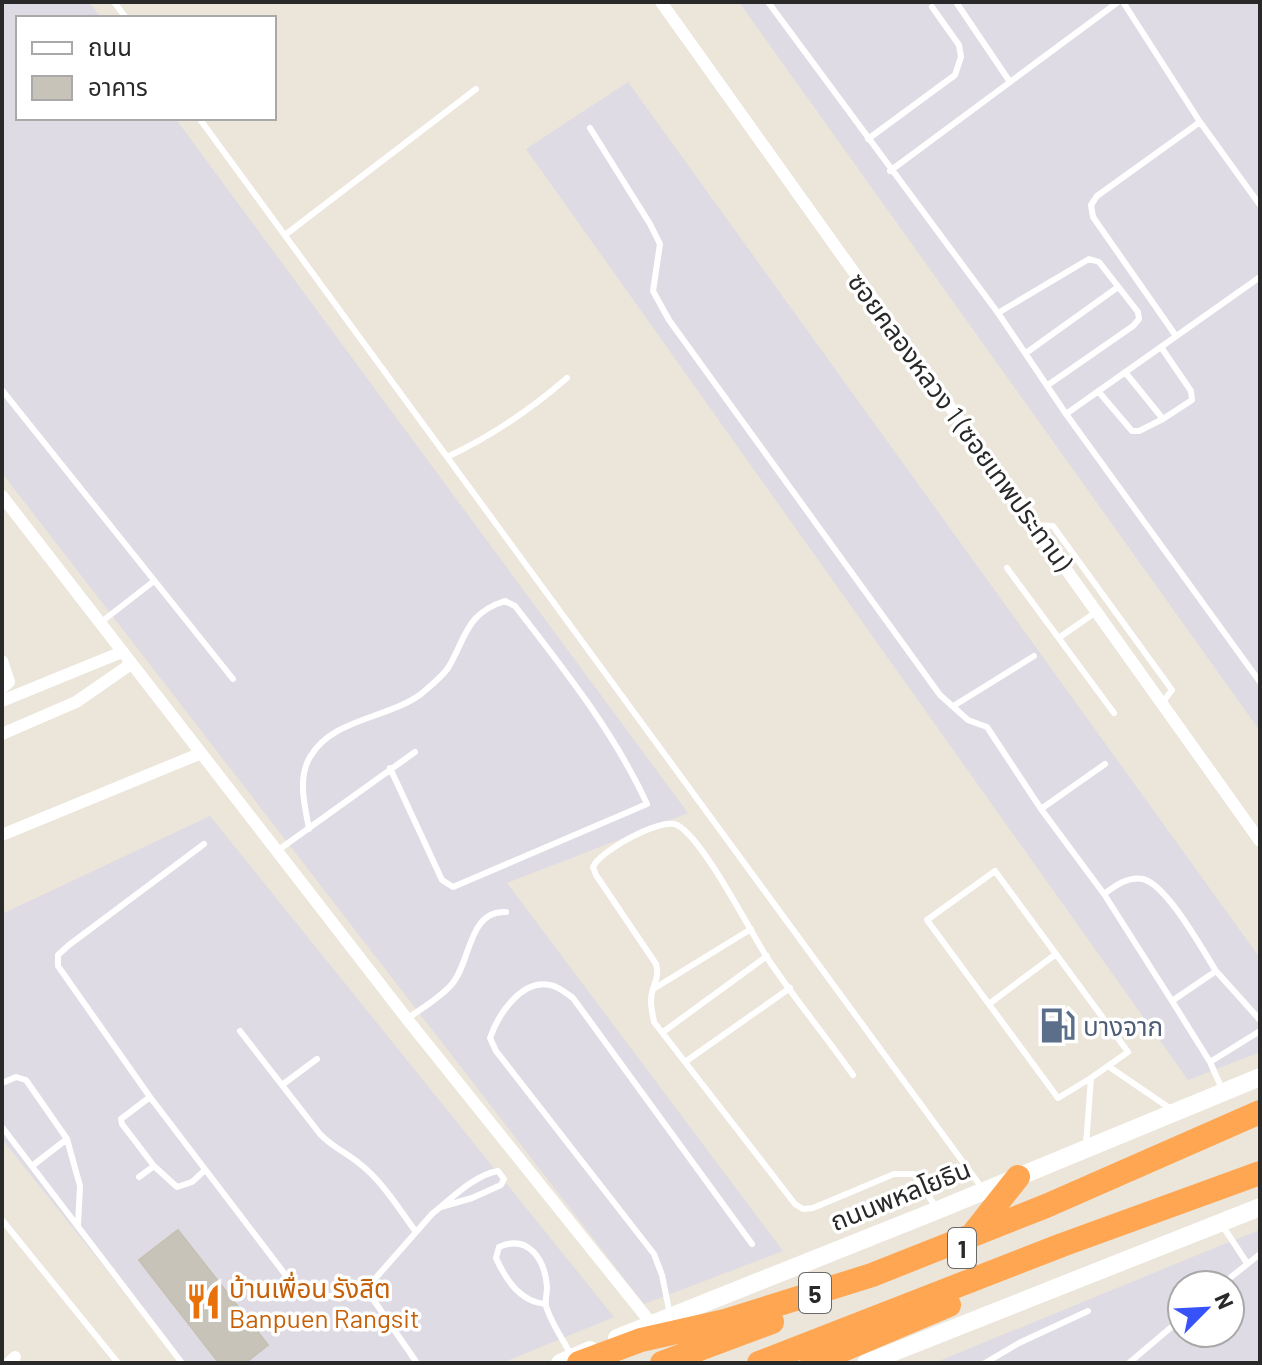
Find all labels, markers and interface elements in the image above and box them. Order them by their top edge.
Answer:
legend [16,16,276,120]
text: ถนน [88,32,132,61]
text: อาคาร [88,72,148,101]
street label: ซอยคลองหลวง 1 (ซอยเทพประทาน) [843,266,1080,576]
fuel station icon: บางจาก [1038,1006,1076,1044]
place label: บางจาก [1083,1010,1163,1041]
street label: ถนนพหลโยธิน [825,1152,975,1236]
road number: 1 [948,1228,976,1268]
north arrow [1166,1269,1246,1349]
place label: บ้านเพื่อน รังสิต Banpuen Rangsit [229,1271,419,1333]
road number: 5 [799,1273,831,1313]
restaurant icon: บ้านเพื่อน รังสิต Banpuen Rangsit [184,1283,222,1321]
text: N [1210,1288,1240,1312]

